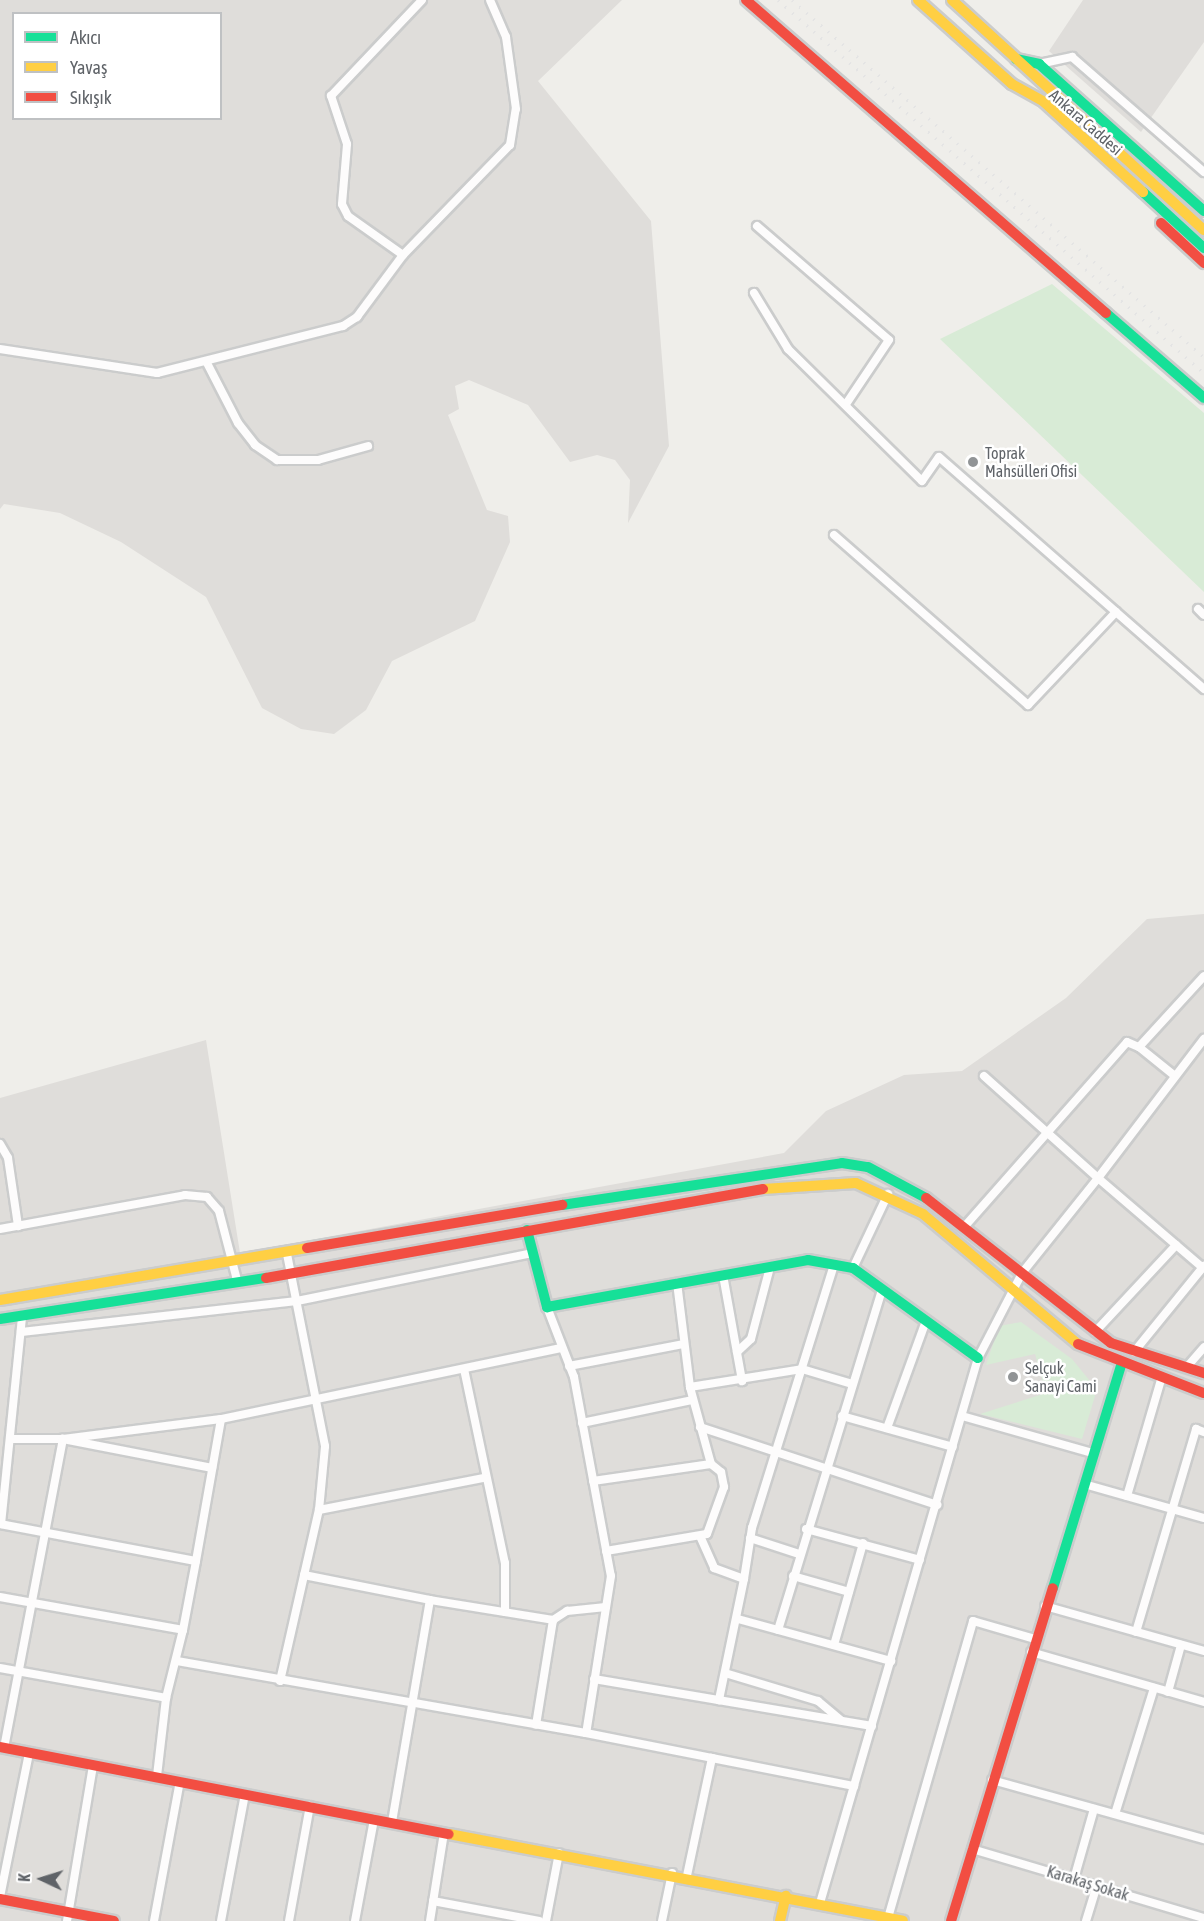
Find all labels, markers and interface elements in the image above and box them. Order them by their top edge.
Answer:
legend [12,12,222,120]
text: Akıcı [70,27,101,48]
text: Yavaş [70,57,107,78]
street label: Ankara Caddesi [1046,85,1126,159]
text: Sıkışık [70,87,112,108]
place label: Toprak Mahsülleri Ofisi [985,443,1077,481]
marker: Toprak Mahsülleri Ofisi [966,455,980,469]
place label: Selçuk Sanayi Cami [1025,1358,1097,1396]
marker: Selçuk Sanayi Cami [1006,1370,1020,1384]
north arrow [12,1849,72,1909]
street label: Karakaş Sokak [1045,1861,1131,1905]
text: K [15,1873,33,1882]

